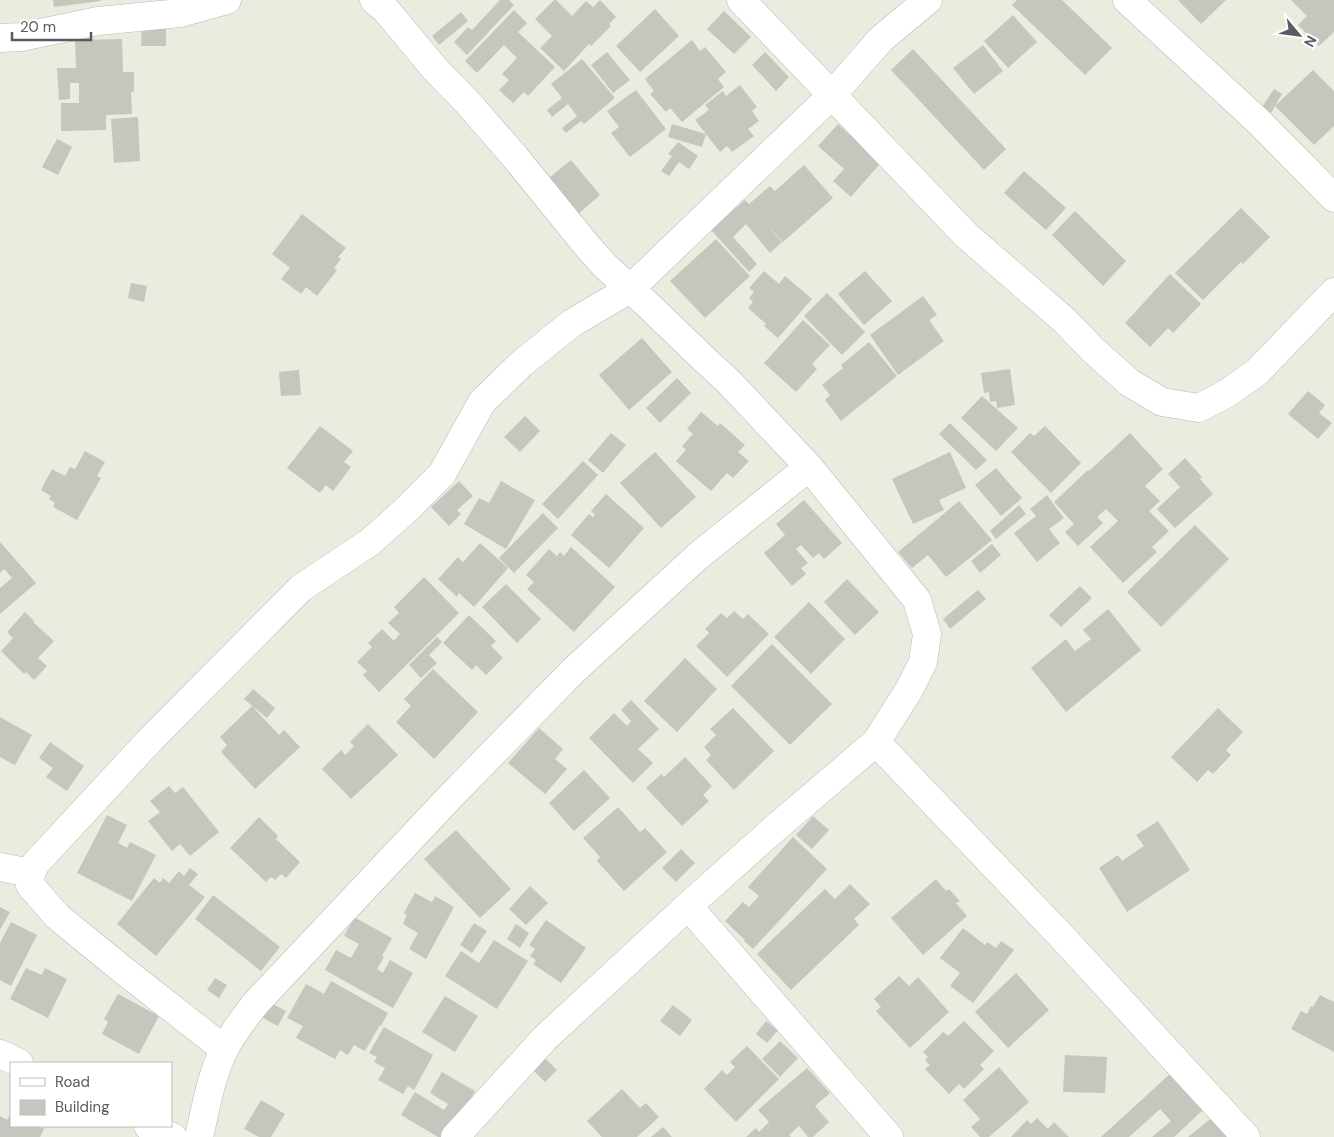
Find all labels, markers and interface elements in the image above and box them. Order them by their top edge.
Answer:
scale bar [12,10,91,42]
north arrow [1274,10,1324,60]
text: 20 m [20,17,56,37]
text: N [1300,32,1321,50]
legend [10,1062,172,1127]
text: Road [55,1072,90,1092]
text: Building [55,1097,110,1117]

